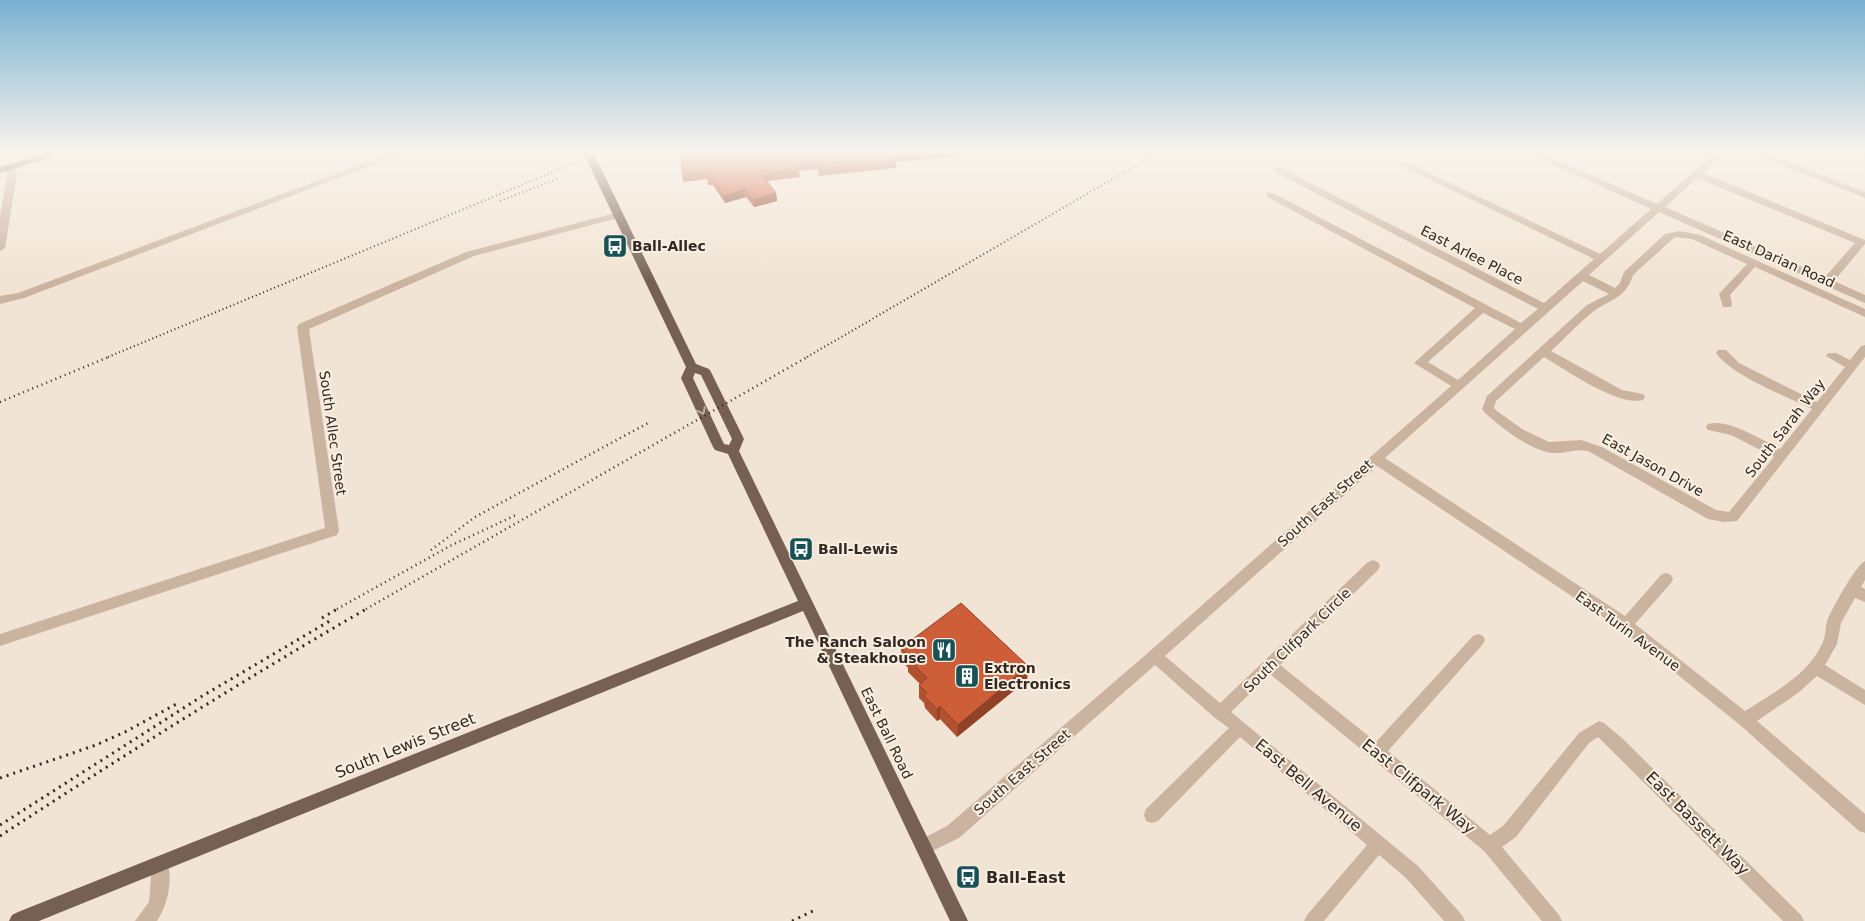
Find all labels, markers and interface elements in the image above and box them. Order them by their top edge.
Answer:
street label: East Arlee Place [1418,222,1526,288]
street label: East Darian Road [1721,227,1837,291]
bus stop icon: Ball-Allec [602,233,628,259]
place label: Ball-Allec [632,238,706,254]
street label: South Allec Street [316,370,350,497]
street label: South Sarah Way [1742,376,1828,480]
one-way arrow [696,406,706,415]
street label: East Jason Drive [1599,430,1707,500]
street label: South East Street [1274,456,1376,550]
bus stop icon: Ball-Lewis [788,536,814,562]
place label: Ball-Lewis [818,541,898,557]
street label: South Clifpark Circle [1240,585,1354,695]
street label: East Turin Avenue [1573,588,1683,674]
place label: The Ranch Saloon & Steakhouse [785,634,926,666]
restaurant icon: The Ranch Saloon & Steakhouse [931,637,957,663]
place label: Extron Electronics [984,660,1071,692]
building icon: Extron Electronics [954,663,980,689]
street label: East Ball Road [858,684,916,782]
street label: South Lewis Street [332,709,478,782]
street label: South East Street [971,726,1074,818]
street label: East Bell Avenue [1251,735,1366,836]
street label: East Clifpark Way [1358,735,1479,838]
street label: East Bassett Way [1642,768,1753,879]
bus stop icon: Ball-East [955,864,981,890]
place label: Ball-East [986,868,1066,887]

